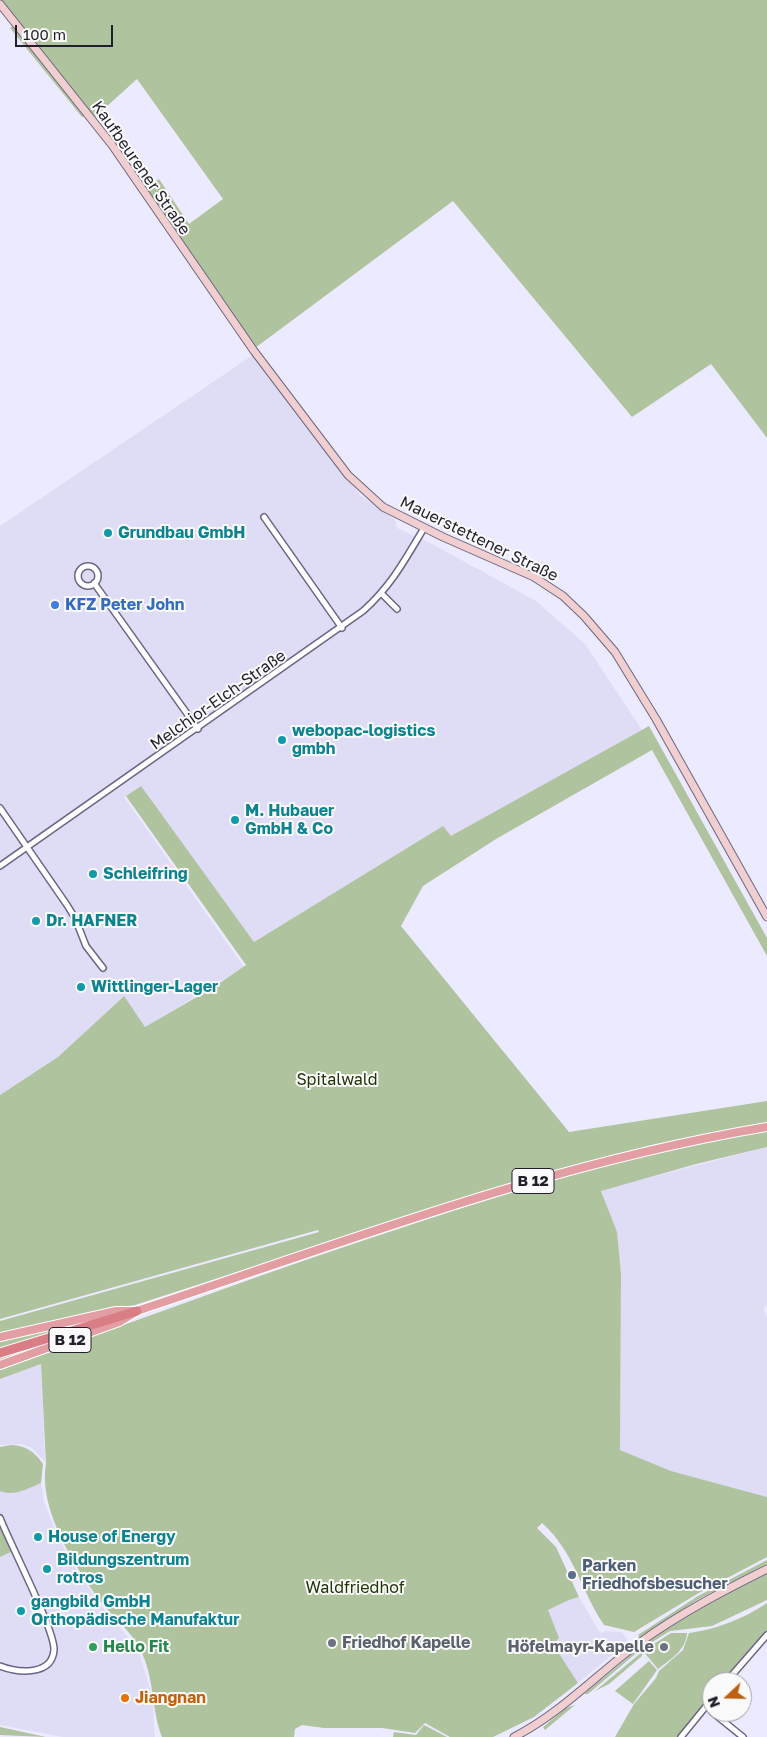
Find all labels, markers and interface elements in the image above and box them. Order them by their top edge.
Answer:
scale bar [18,15,115,47]
text: 100 m [23,25,66,43]
street label: Kaufbeurener Straße [88,97,194,239]
street label: Mauerstettener Straße [397,492,561,586]
place label: Grundbau GmbH [118,523,245,543]
marker: Grundbau GmbH [102,527,114,539]
place label: KFZ Peter John [65,595,184,615]
marker: KFZ Peter John [49,599,61,611]
street label: Melchior-Elch-Straße [146,646,290,754]
place label: webopac-logistics gmbh [292,721,435,759]
marker: webopac-logistics gmbh [276,734,288,746]
place label: M. Hubauer GmbH & Co [245,801,334,839]
marker: M. Hubauer GmbH & Co [229,814,241,826]
place label: Schleifring [103,864,188,884]
marker: Schleifring [87,868,99,880]
place label: Dr. HAFNER [46,911,137,931]
marker: Dr. HAFNER [30,915,42,927]
place label: Wittlinger-Lager [91,977,218,997]
marker: Wittlinger-Lager [75,981,87,993]
park label: Spitalwald [296,1070,378,1090]
road number: B 12 [512,1168,554,1194]
road number: B 12 [49,1328,91,1352]
place label: House of Energy [48,1527,176,1547]
marker: House of Energy [32,1531,44,1543]
place label: Bildungszentrum rotros [57,1550,189,1588]
place label: Parken Friedhofsbesucher [582,1556,728,1594]
marker: Bildungszentrum rotros [41,1563,53,1575]
marker: Parken Friedhofsbesucher [566,1569,578,1581]
park label: Waldfriedhof [305,1578,405,1598]
place label: gangbild GmbH Orthopädische Manufaktur [31,1592,239,1630]
marker: gangbild GmbH Orthopädische Manufaktur [15,1605,27,1617]
place label: Friedhof Kapelle [342,1633,471,1653]
place label: Hello Fit [103,1637,169,1657]
marker: Friedhof Kapelle [326,1637,338,1649]
place label: Höfelmayr-Kapelle [508,1637,654,1657]
marker: Hello Fit [87,1641,99,1653]
marker: Höfelmayr-Kapelle [658,1641,670,1653]
north arrow [702,1672,752,1722]
place label: Jiangnan [135,1688,206,1708]
marker: Jiangnan [119,1692,131,1704]
text: N [704,1694,723,1710]

